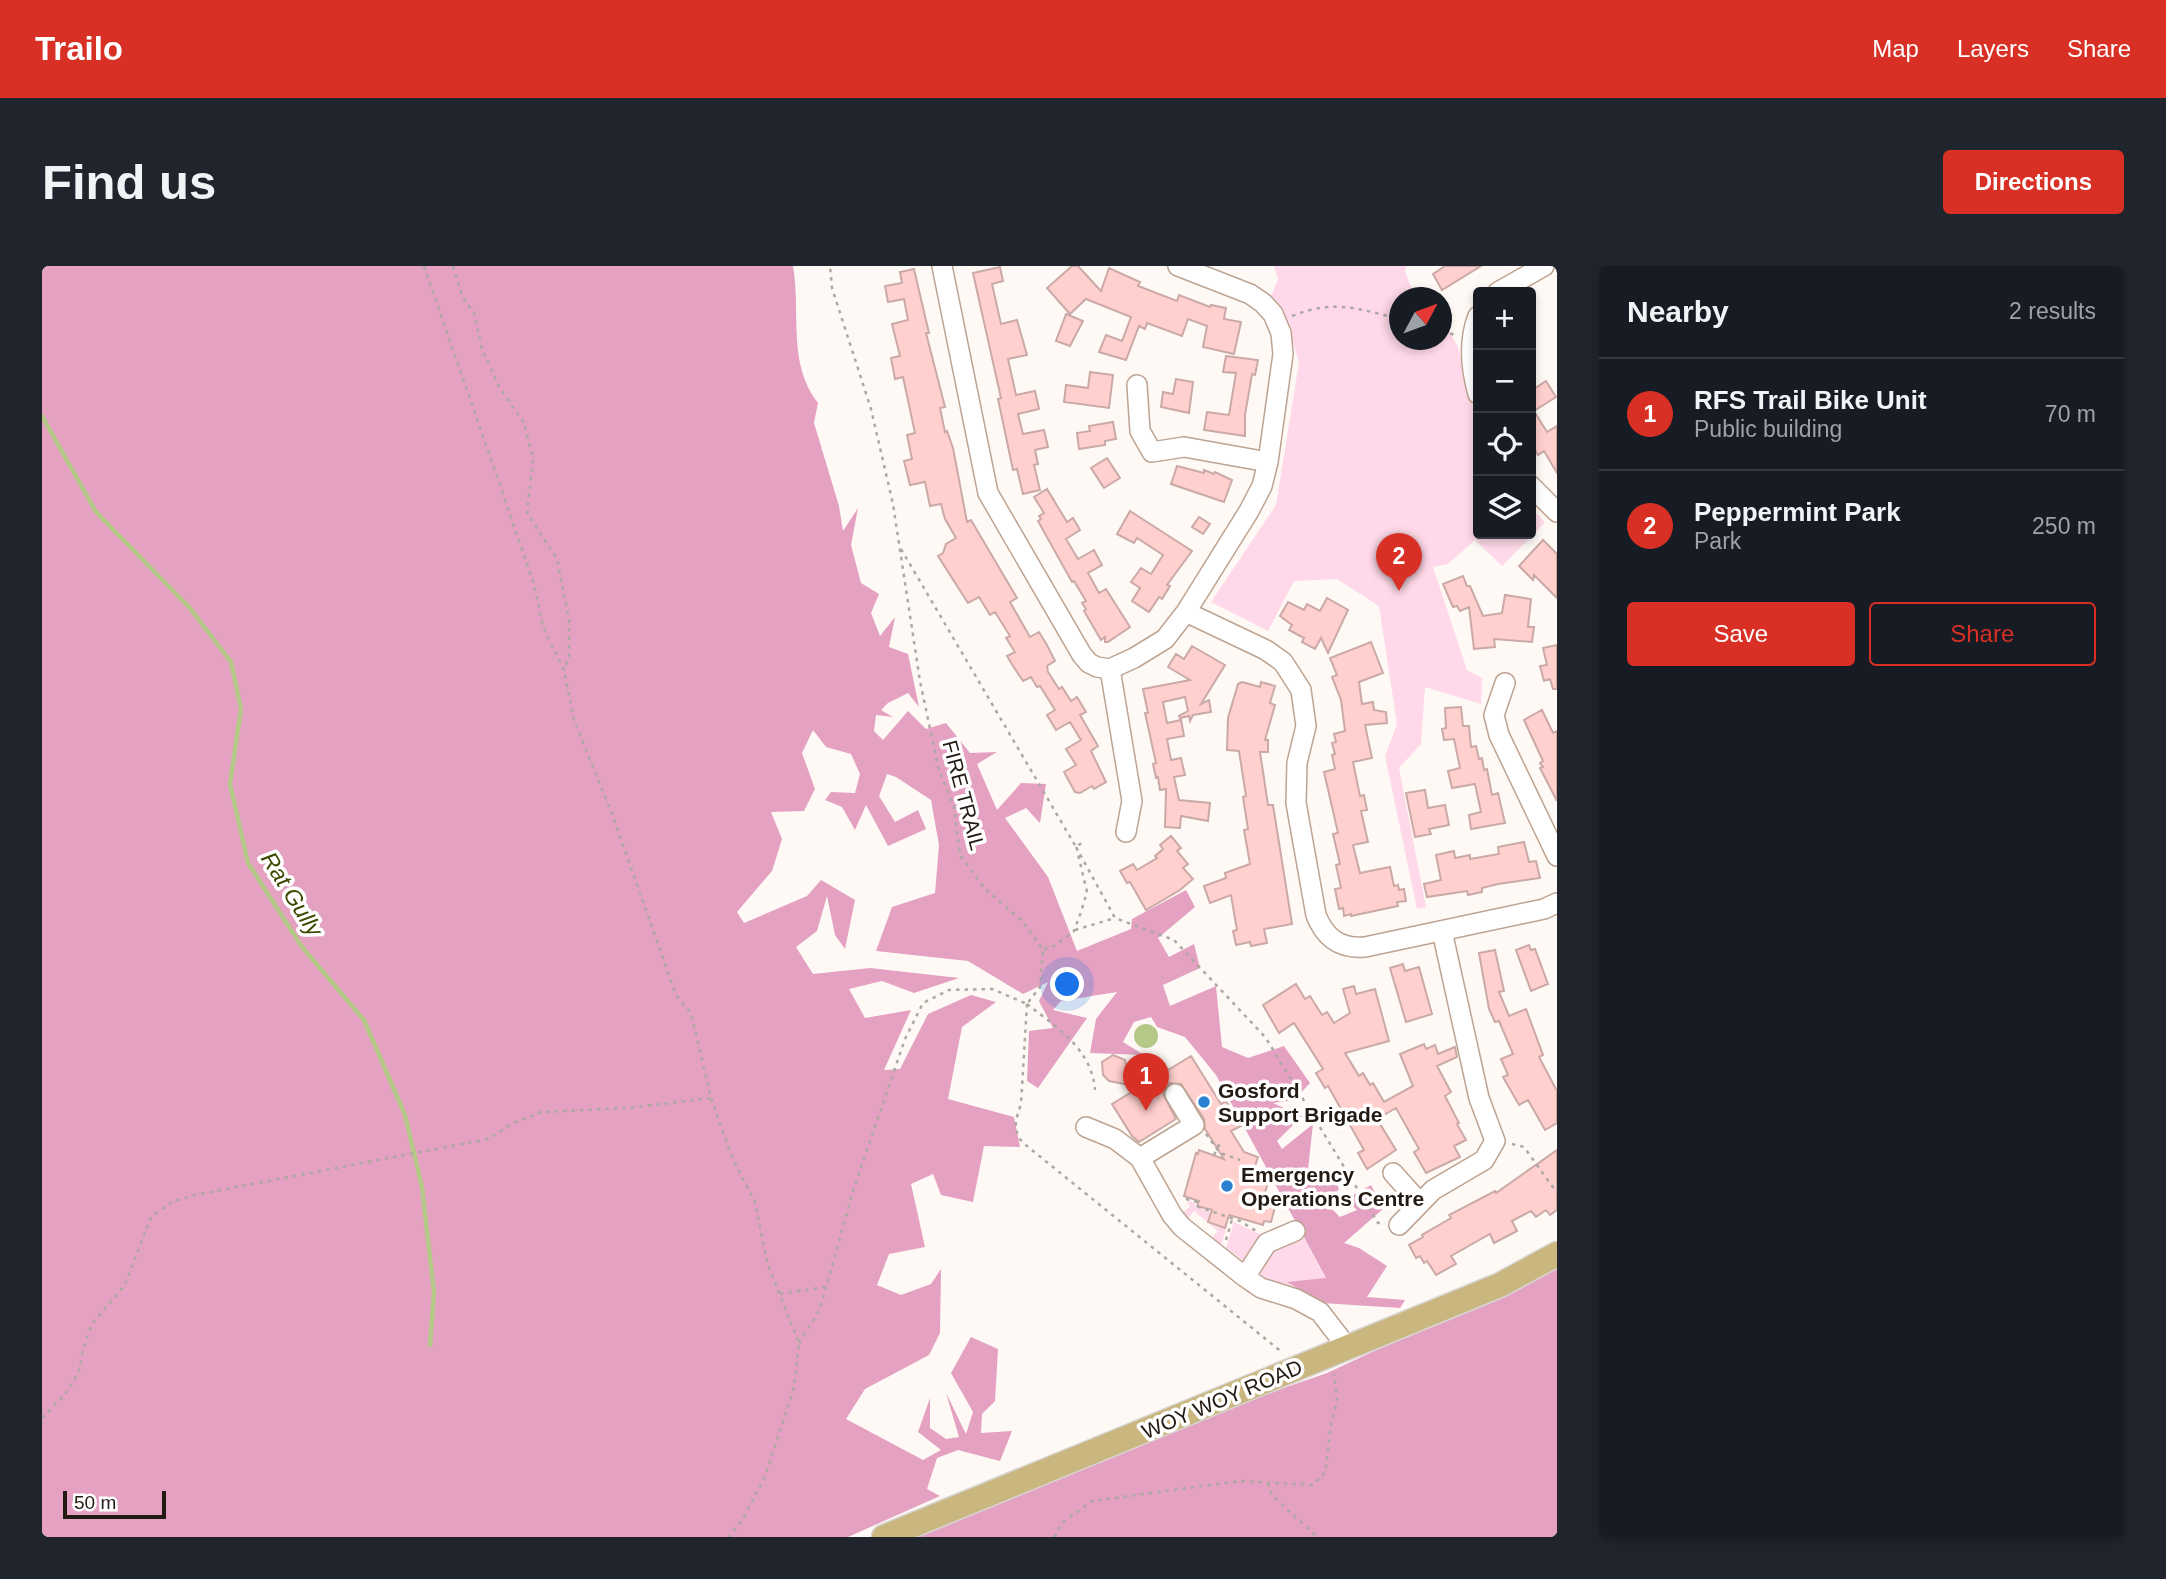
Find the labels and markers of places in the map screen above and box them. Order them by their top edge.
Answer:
pin: 2 [1376,533,1422,591]
pin: 1 [1123,1053,1169,1111]
place label: Gosford Support Brigade [1218,1079,1383,1126]
marker: Gosford Support Brigade [1196,1094,1212,1110]
place label: Emergency Operations Centre [1241,1163,1424,1210]
marker: Emergency Operations Centre [1219,1178,1235,1194]

